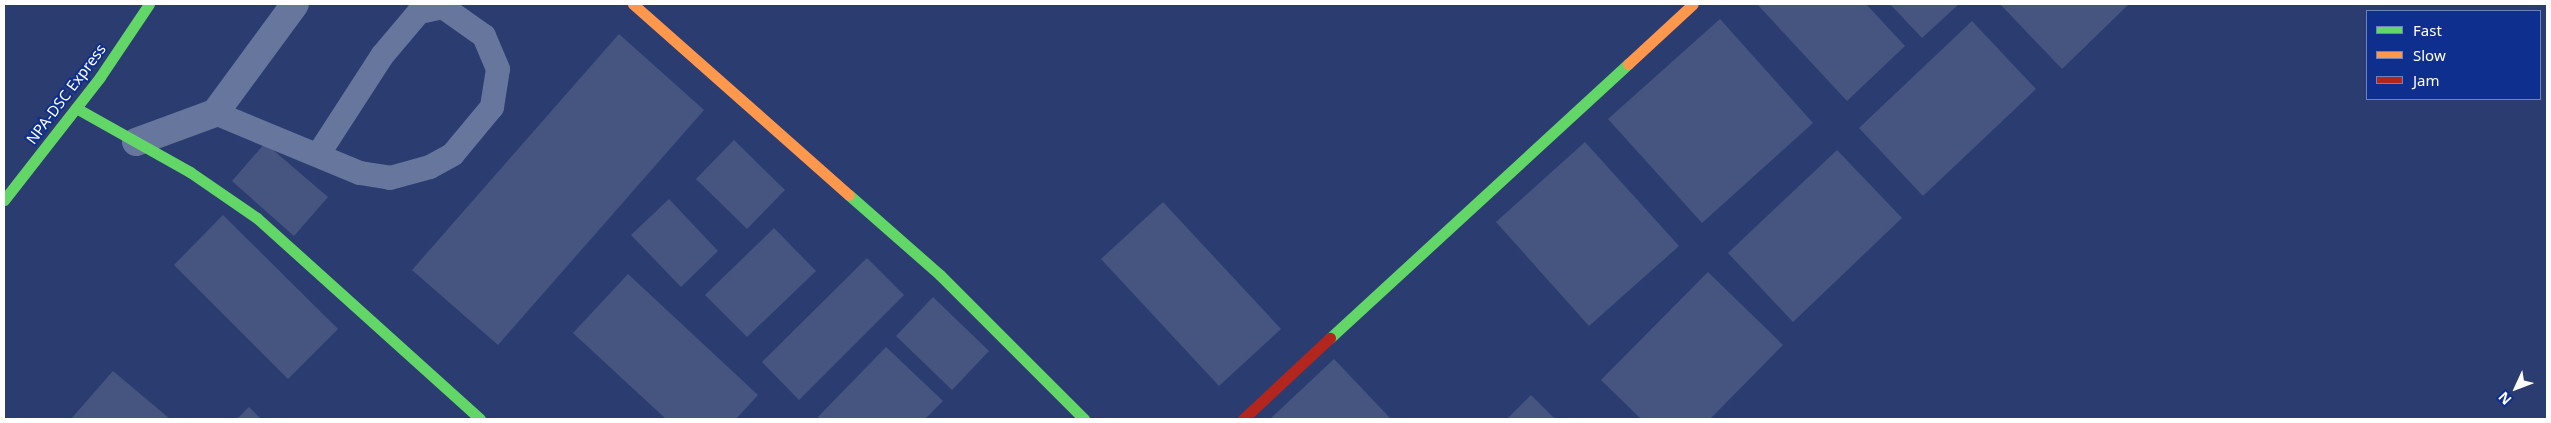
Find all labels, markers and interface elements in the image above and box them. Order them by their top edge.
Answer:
legend [2366,10,2541,100]
text: Fast [2413,20,2442,40]
street label: NPA-DSC Express [22,40,110,148]
text: Slow [2413,45,2446,65]
text: Jam [2413,70,2440,90]
north arrow [2491,363,2541,413]
text: N [2494,388,2516,409]

